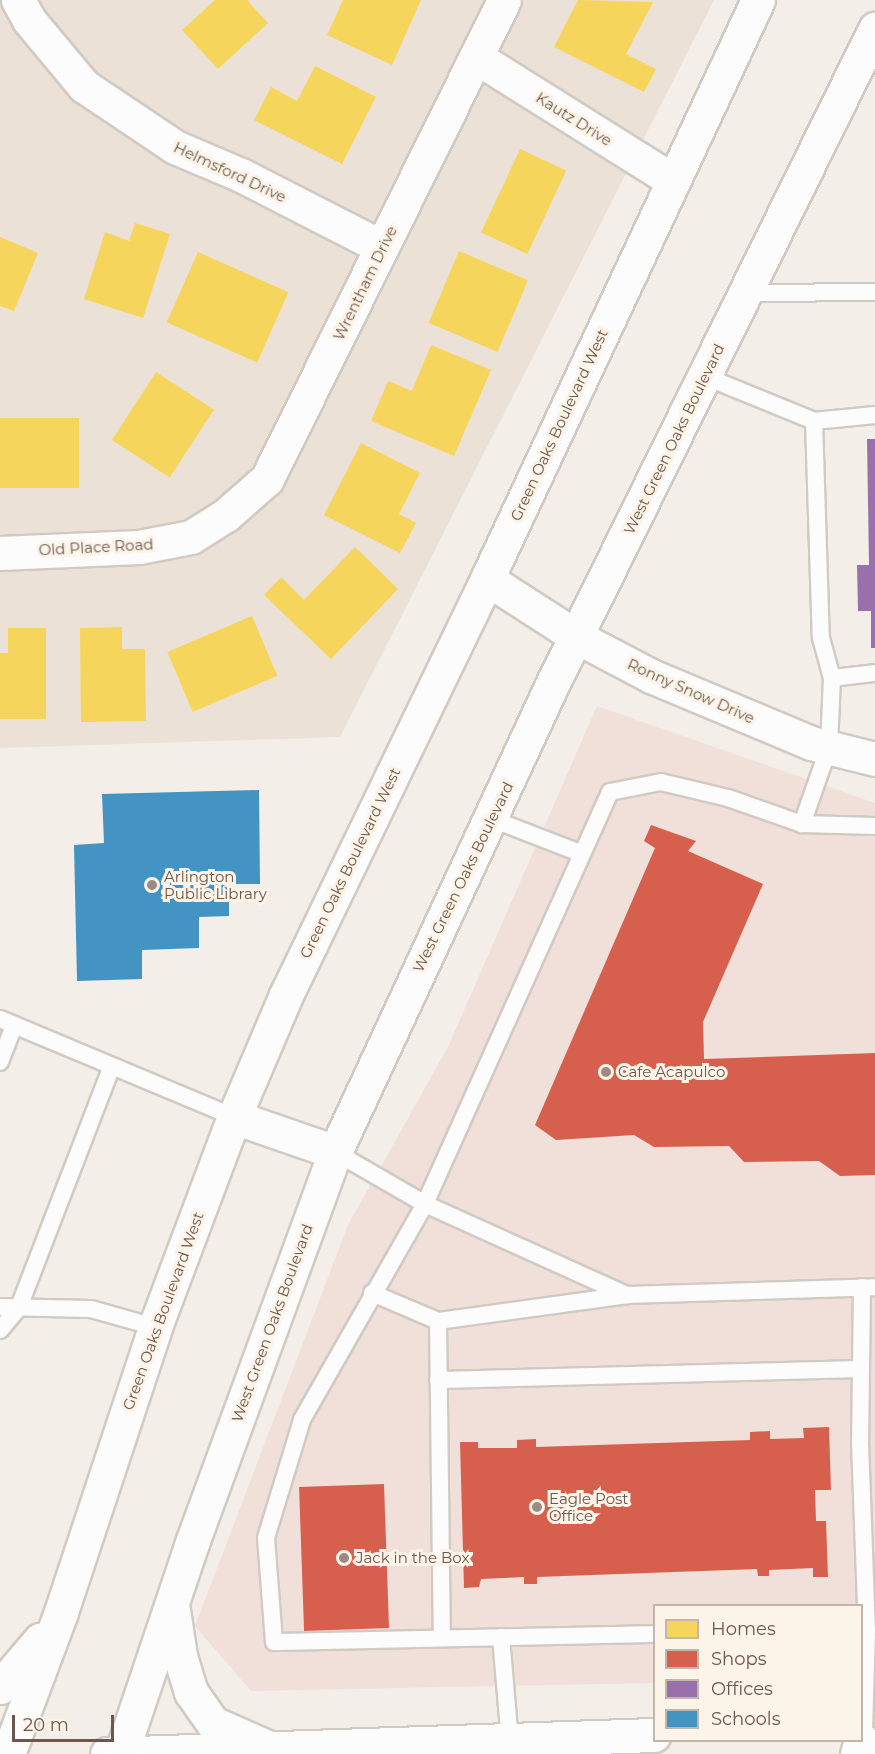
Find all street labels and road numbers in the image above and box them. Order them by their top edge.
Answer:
street label: Kautz Drive [533,88,615,150]
street label: Helmsford Drive [171,138,289,206]
street label: Wrentham Drive [329,223,401,343]
street label: Green Oaks Boulevard West [507,326,611,524]
street label: West Green Oaks Boulevard [620,341,728,537]
street label: Old Place Road [38,535,154,559]
street label: Ronny Snow Drive [625,655,757,727]
street label: Green Oaks Boulevard West [296,765,404,961]
street label: West Green Oaks Boulevard [409,779,517,975]
street label: Green Oaks Boulevard West [119,1209,207,1413]
street label: West Green Oaks Boulevard [228,1221,316,1425]

